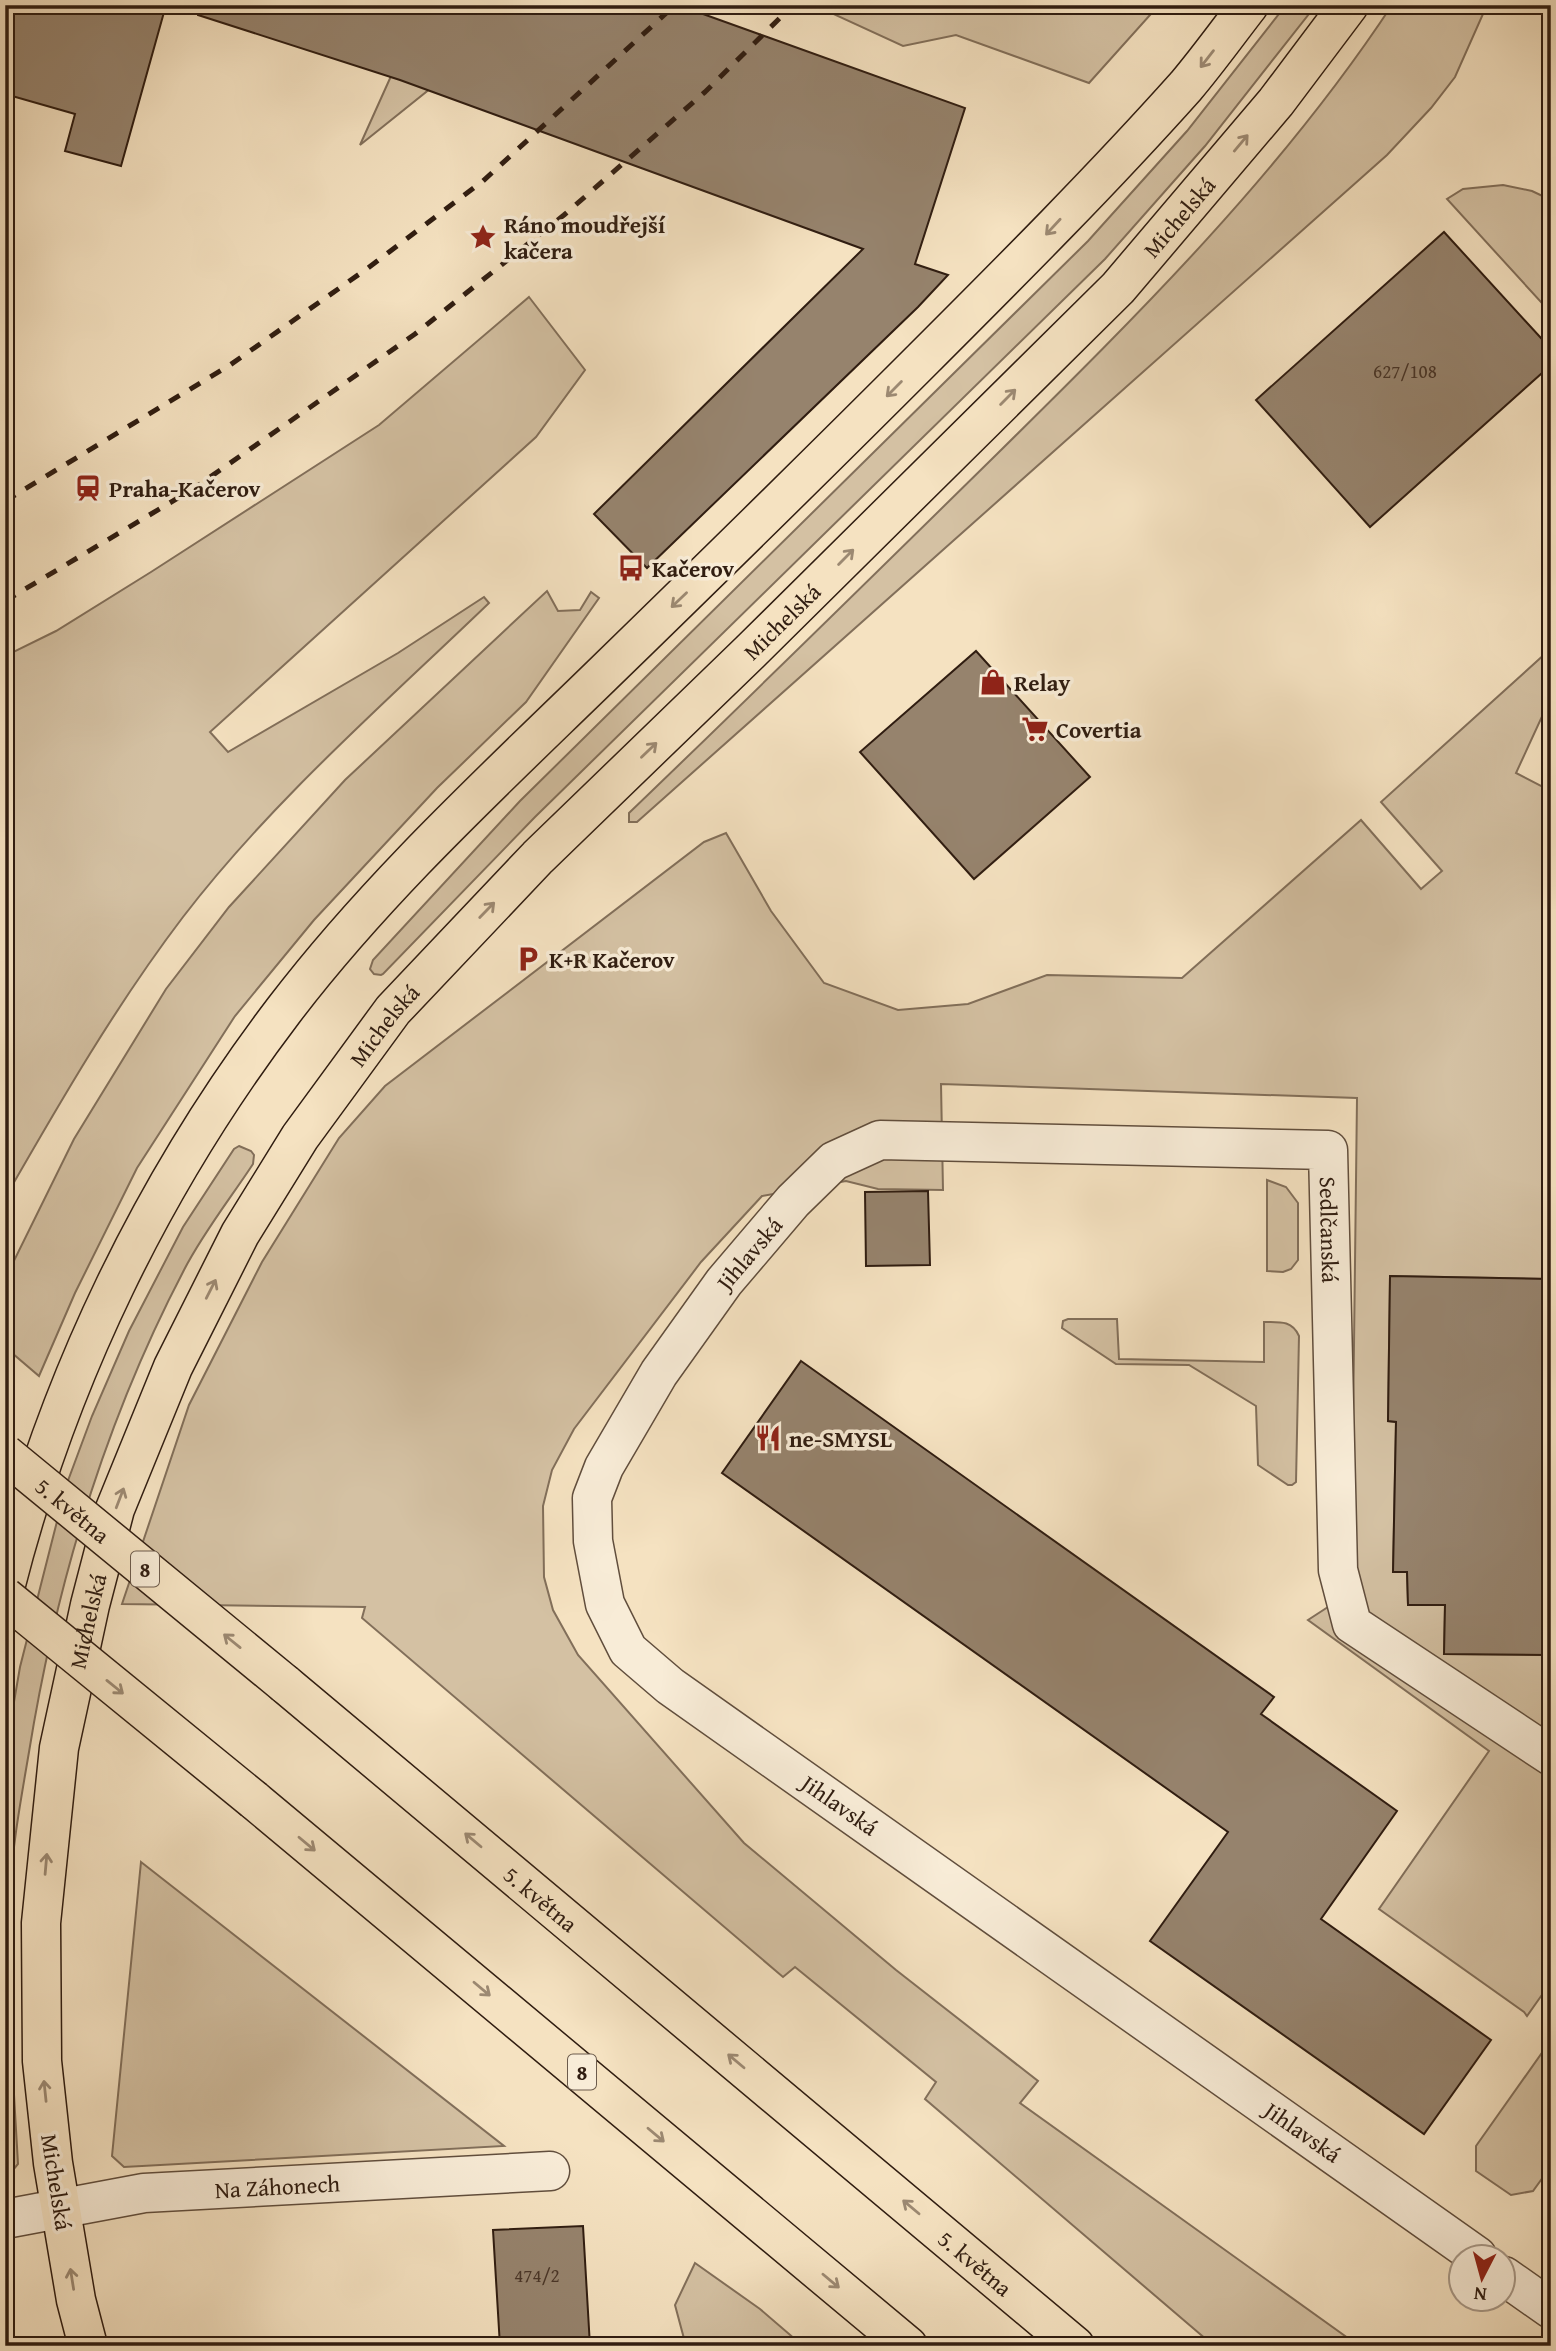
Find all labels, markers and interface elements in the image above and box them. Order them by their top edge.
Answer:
one-way arrow [1199,49,1215,67]
one-way arrow [1233,134,1249,152]
street label: Michelská [1134,169,1223,264]
place label: Ráno moudřejší kačera [504,208,666,267]
one-way arrow [1045,218,1062,235]
place icon: Ráno moudřejší kačera [468,222,498,252]
house number: 627/108 [1373,357,1437,385]
one-way arrow [885,380,902,397]
one-way arrow [999,389,1016,406]
place label: Praha-Kačerov [109,472,260,505]
station icon: Praha-Kačerov [73,473,103,503]
one-way arrow [838,549,855,566]
place label: Kačerov [652,552,734,585]
bus stop icon: Kačerov [616,553,646,583]
street label: Michelská [735,575,828,667]
one-way arrow [671,591,688,608]
place label: Relay [1014,666,1070,699]
shop icon: Relay [978,667,1008,697]
place label: Covertia [1056,713,1142,746]
supermarket icon: Covertia [1020,714,1050,744]
one-way arrow [640,742,657,759]
one-way arrow [478,902,495,919]
place label: K+R Kačerov [549,943,675,976]
parking icon: K+R Kačerov [513,944,543,974]
street label: Michelská [341,976,427,1073]
street label: Sedlčanská [1312,1176,1348,1283]
street label: Jihlavská [706,1209,790,1298]
one-way arrow [204,1279,218,1300]
place label: ne-SMYSL [789,1422,892,1455]
restaurant icon: ne-SMYSL [753,1423,783,1453]
street label: 5. května [29,1469,117,1550]
one-way arrow [114,1487,127,1509]
road number: 8 [131,1552,159,1586]
street label: Michelská [60,1570,114,1672]
one-way arrow [224,1633,242,1648]
one-way arrow [106,1679,124,1694]
street label: Jihlavská [793,1765,885,1843]
one-way arrow [464,1832,482,1848]
one-way arrow [297,1836,315,1852]
one-way arrow [40,1853,53,1876]
street label: 5. května [497,1858,585,1939]
one-way arrow [473,1981,491,1997]
one-way arrow [728,2053,746,2069]
road number: 8 [568,2054,596,2090]
one-way arrow [38,2080,51,2103]
street label: Jihlavská [1256,2092,1348,2170]
one-way arrow [647,2127,665,2143]
street label: Michelská [33,2132,81,2233]
street label: Na Záhonech [214,2166,341,2206]
one-way arrow [902,2199,920,2215]
street label: 5. května [931,2222,1020,2304]
north arrow [1448,2242,1518,2312]
house number: 474/2 [514,2261,560,2289]
one-way arrow [65,2268,78,2291]
one-way arrow [821,2273,839,2289]
text: N [1472,2280,1488,2309]

